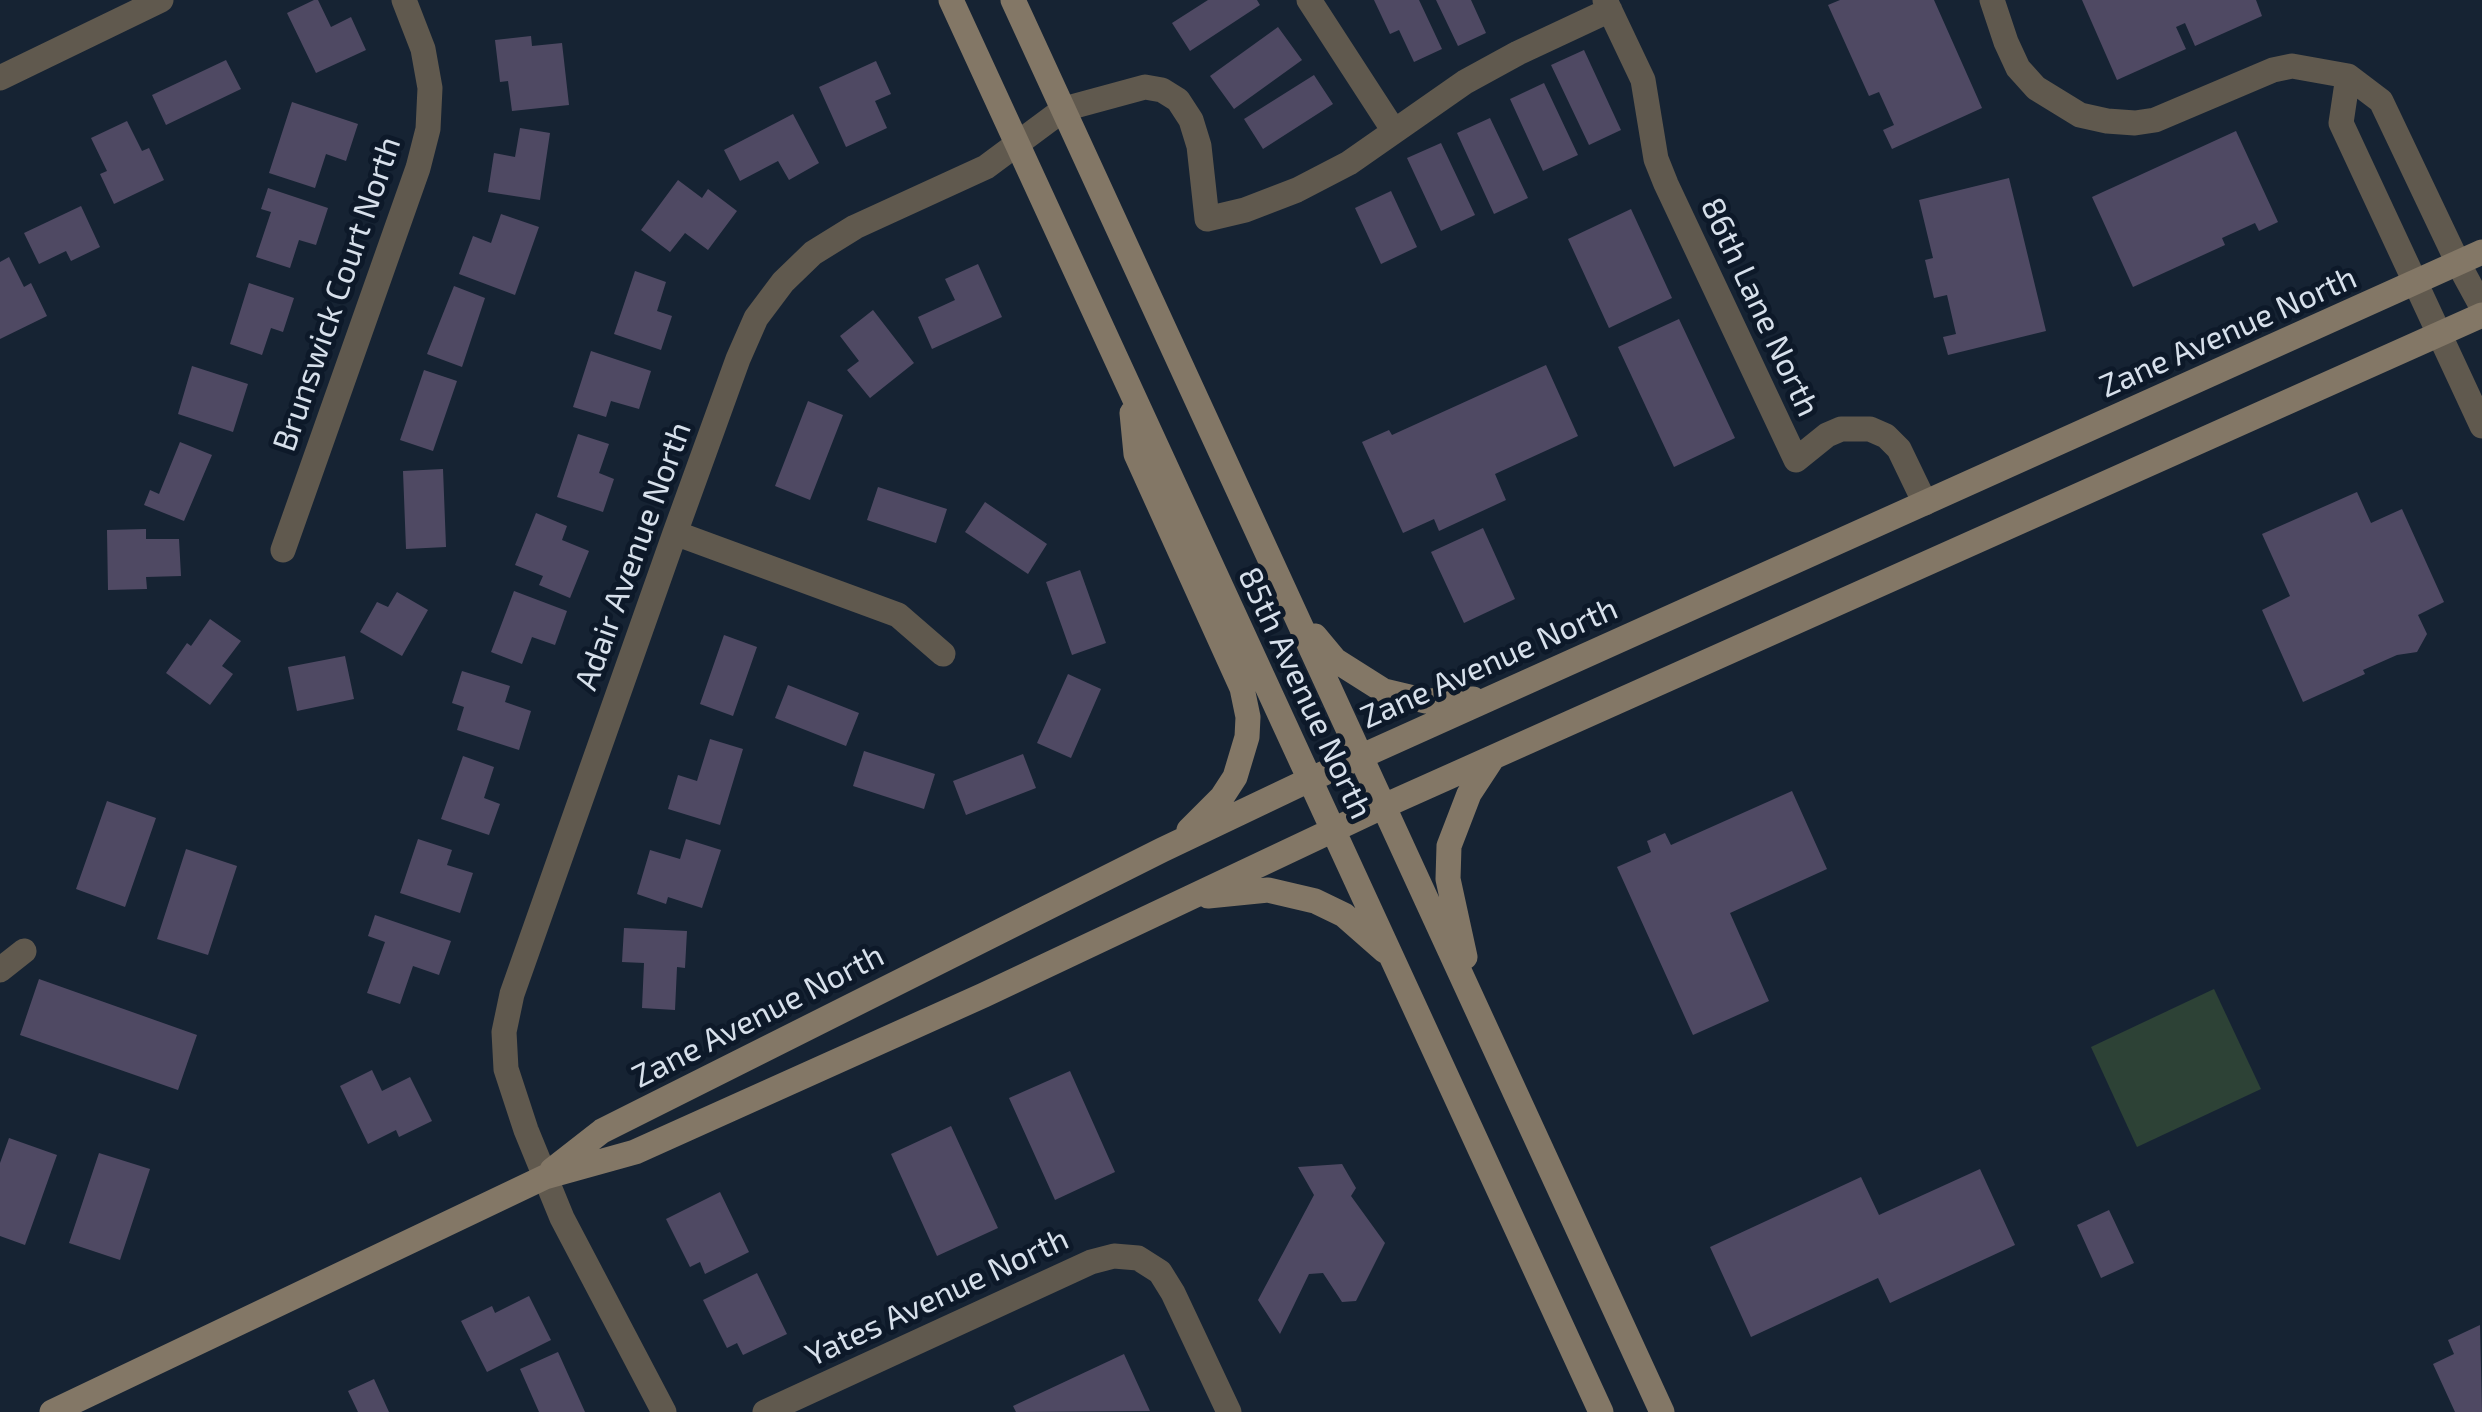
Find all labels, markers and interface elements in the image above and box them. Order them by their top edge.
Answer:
street label: Brunswick Court North [265,132,409,456]
street label: 86th Lane North [1693,192,1827,422]
street label: Zane Avenue North [2094,258,2362,406]
street label: Adair Avenue North [567,417,699,695]
street label: 85th Avenue North [1230,561,1380,825]
street label: Zane Avenue North [1355,589,1623,737]
street label: Zane Avenue North [626,936,890,1096]
street label: Yates Avenue North [800,1219,1074,1375]

